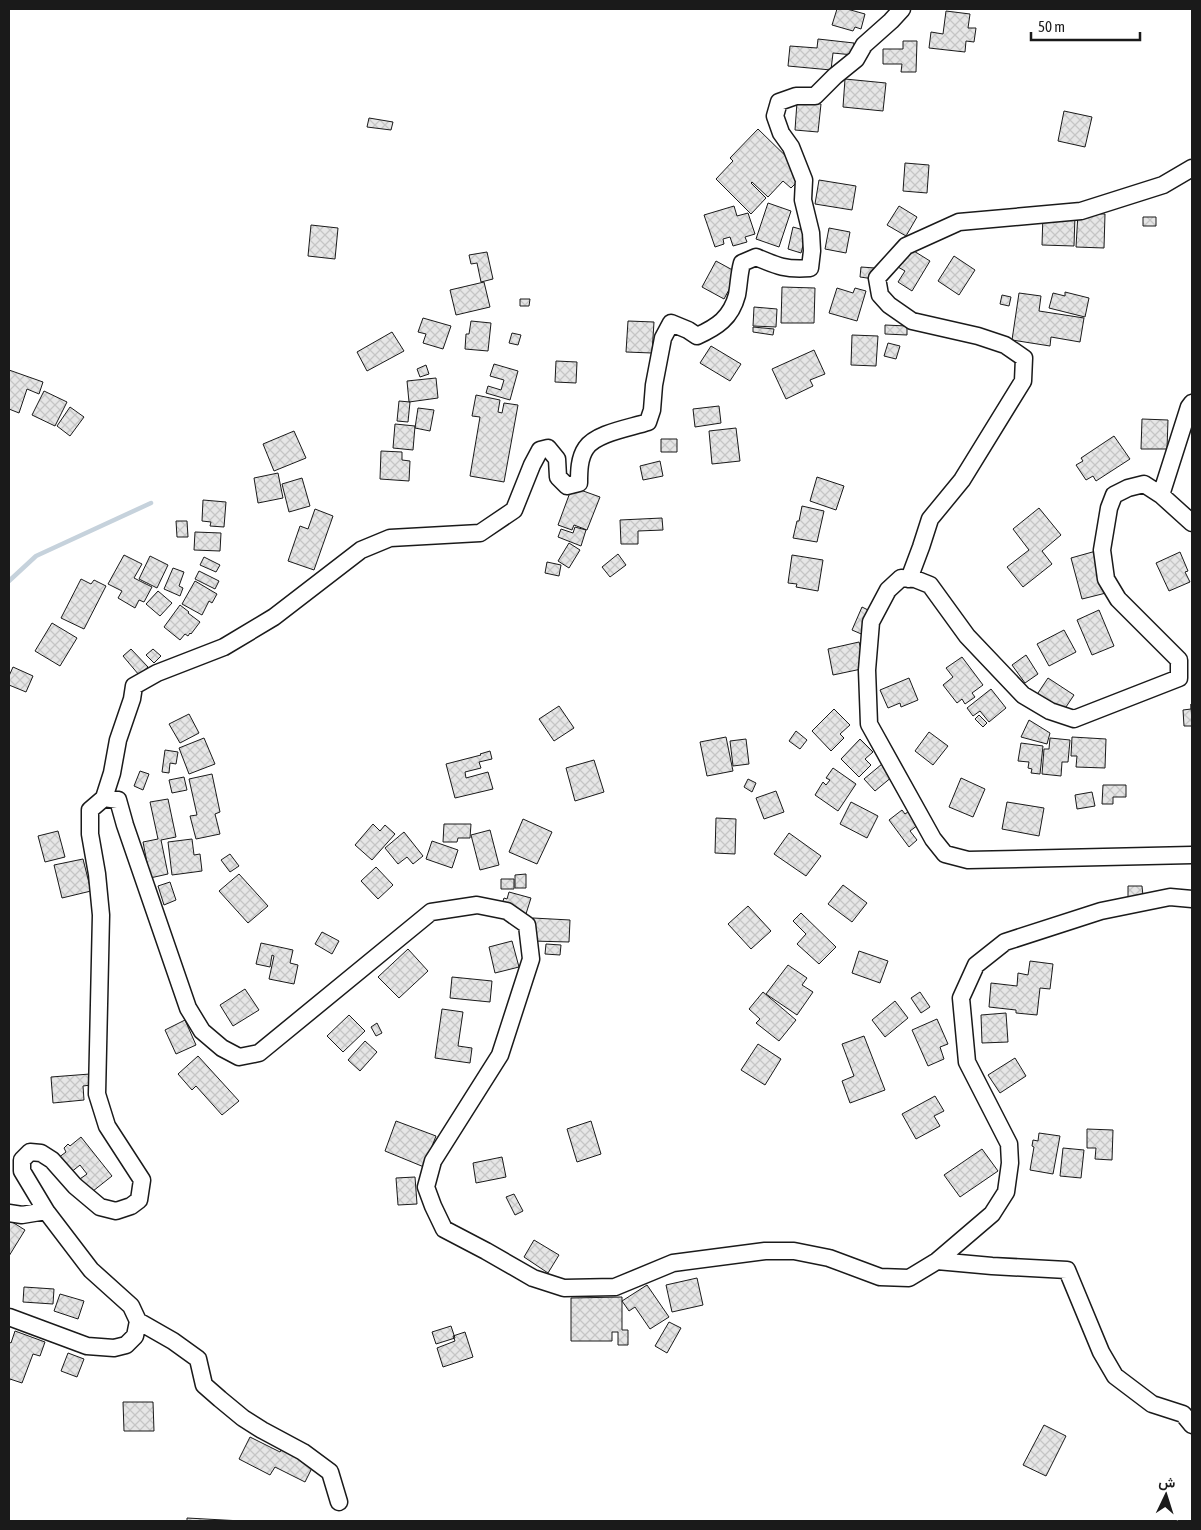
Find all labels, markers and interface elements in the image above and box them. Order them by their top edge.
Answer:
scale bar [1031,10,1140,42]
text: 50 m [1038,18,1065,35]
north arrow [1141,1470,1191,1520]
text: ش [1158,1473,1176,1492]

